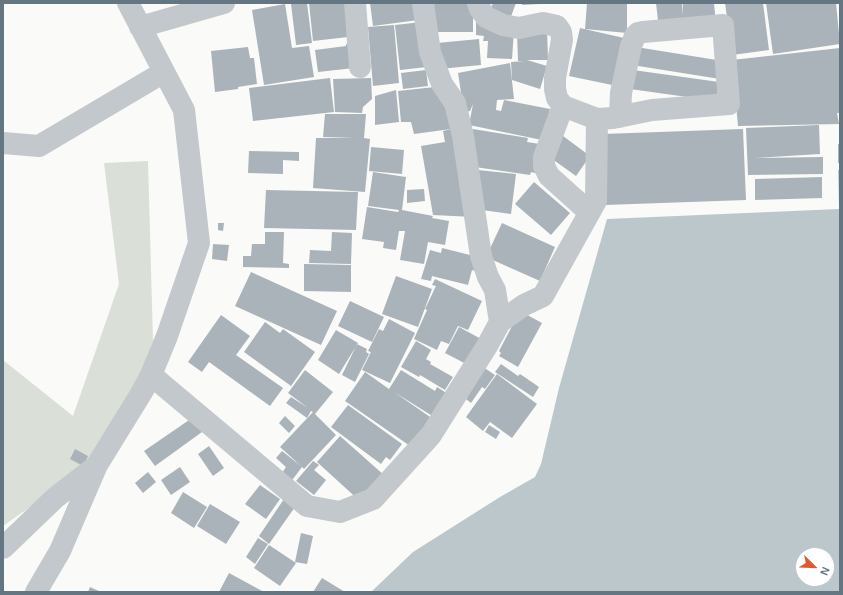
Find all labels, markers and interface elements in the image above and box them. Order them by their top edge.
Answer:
north arrow [795,547,835,587]
text: N [818,565,832,577]

